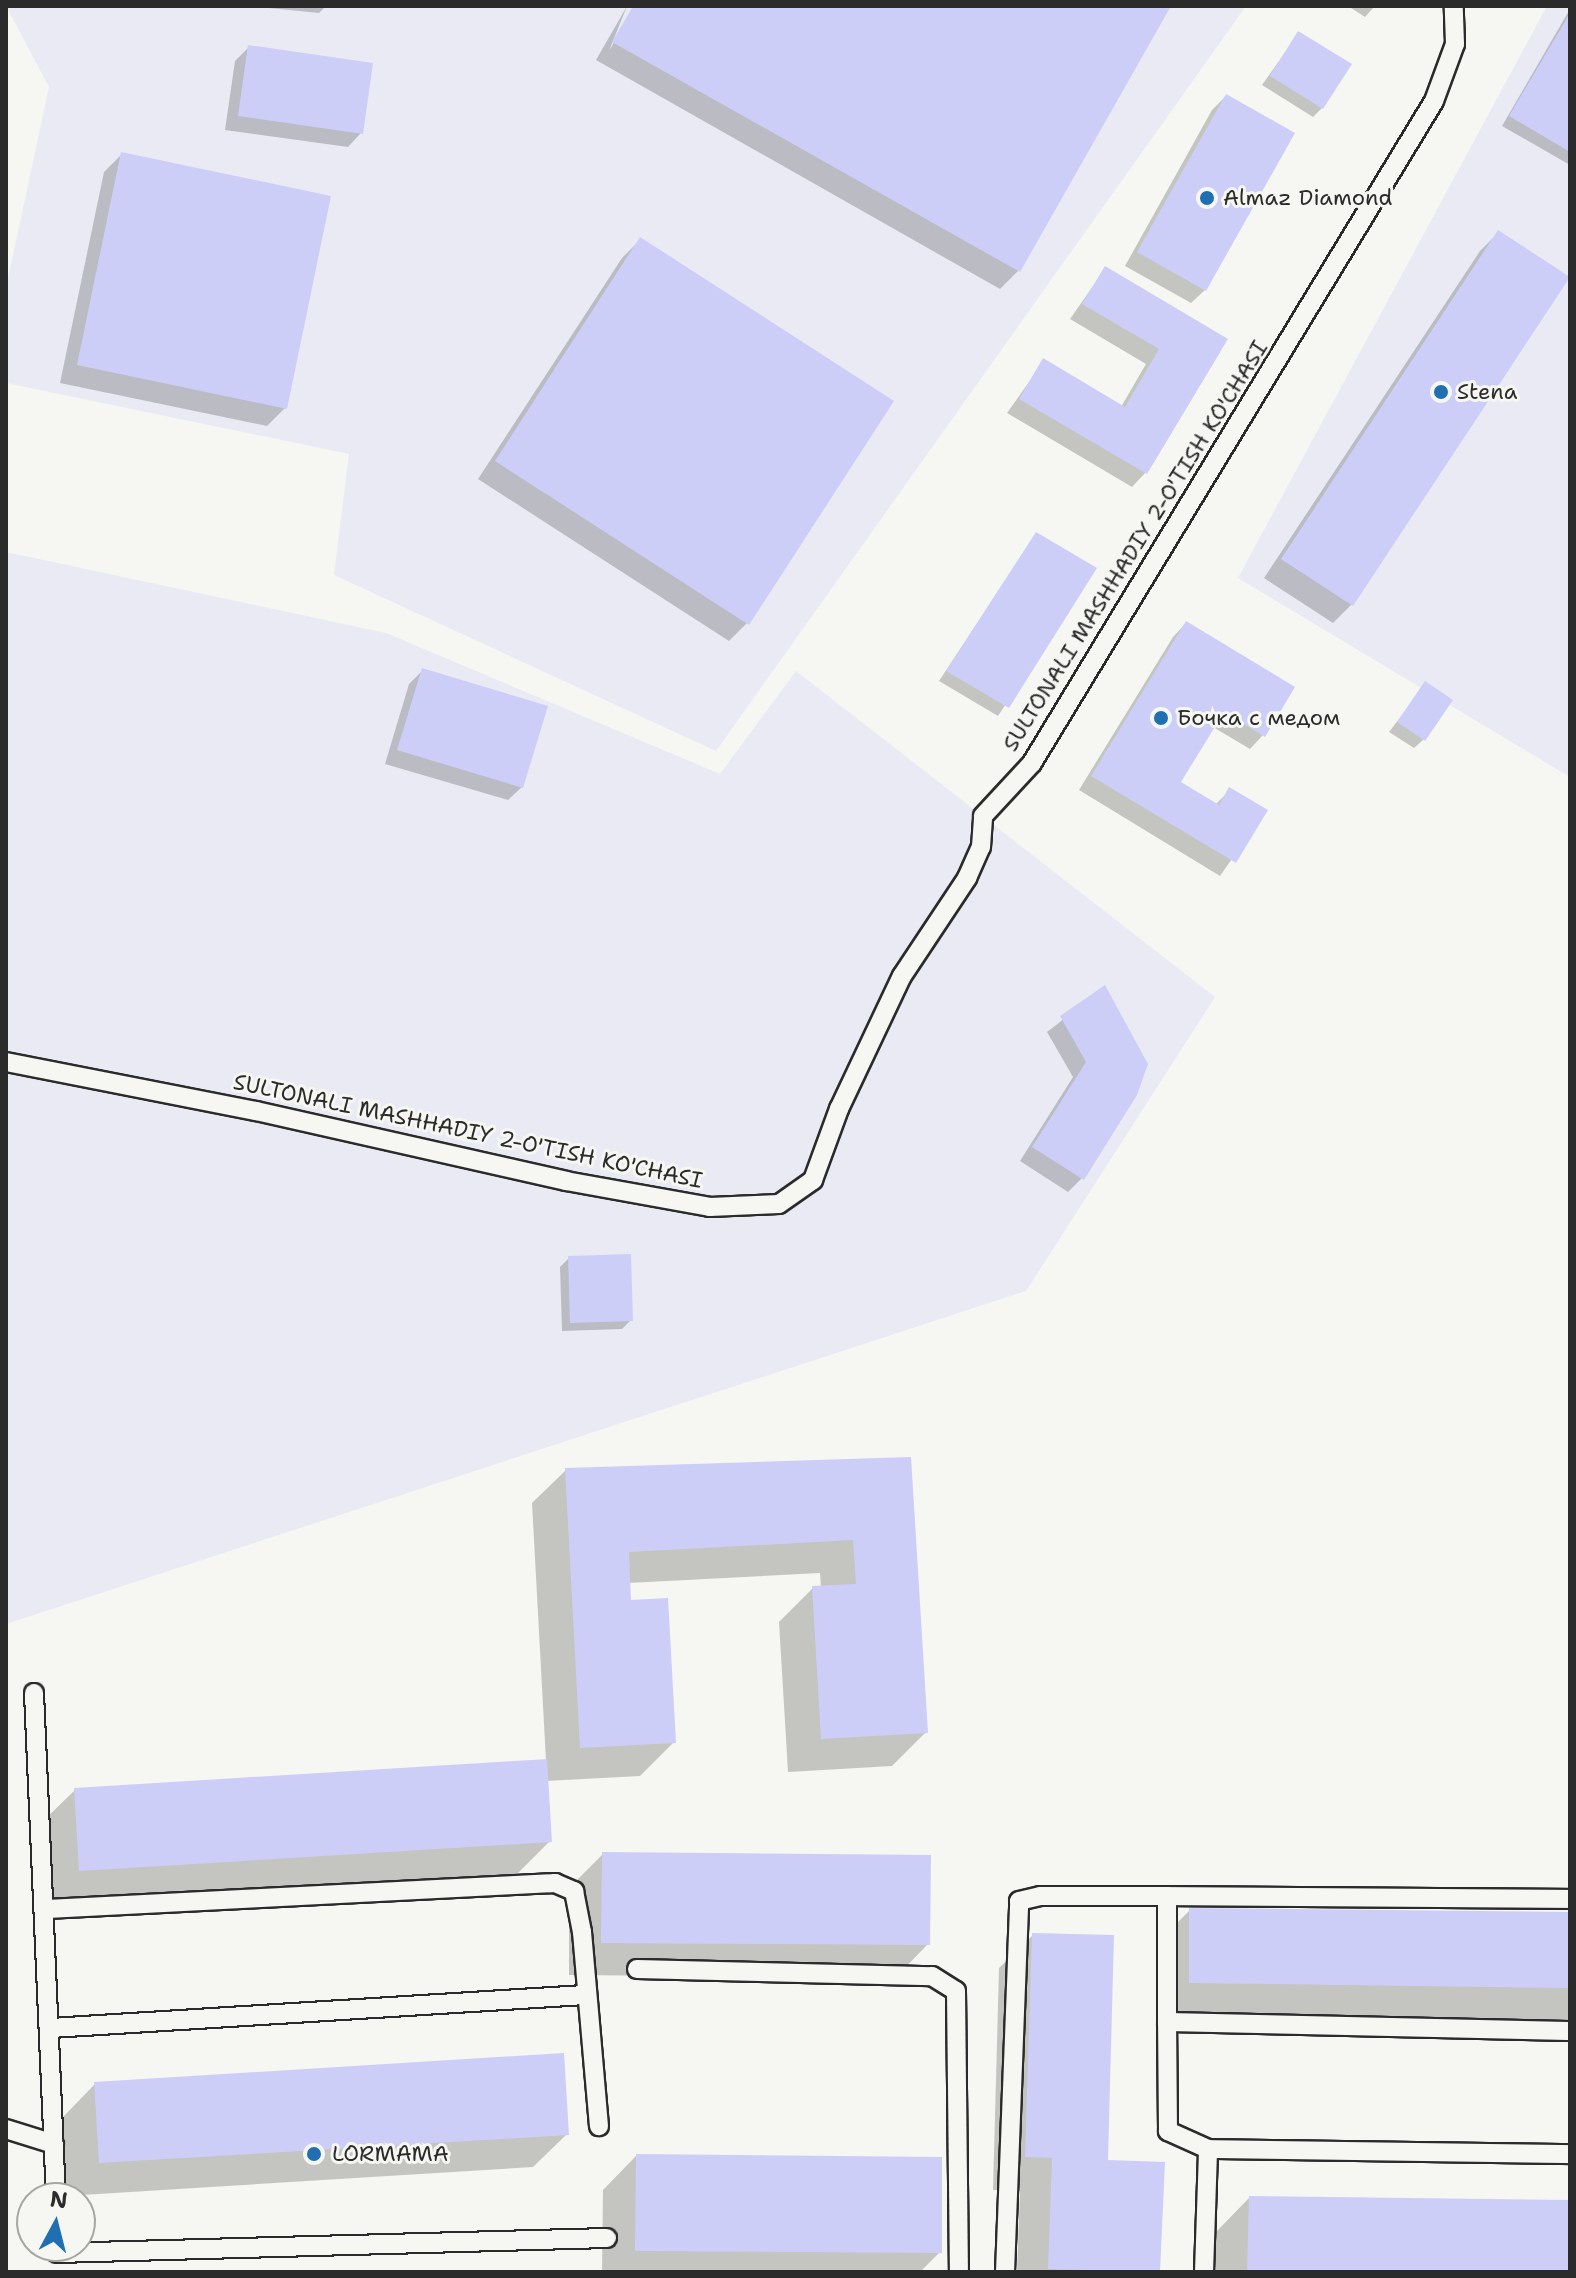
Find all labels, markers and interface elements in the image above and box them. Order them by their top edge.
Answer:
place label: Almaz Diamond [1223,185,1392,211]
marker: Almaz Diamond [1198,189,1216,207]
street label: SULTONALI MASHHADIY 2-O'TISH KO'CHASI [997,336,1273,756]
place label: Stena [1457,379,1517,405]
marker: Stena [1432,383,1450,401]
place label: Бочка с медом [1177,705,1340,731]
marker: Бочка с медом [1152,709,1170,727]
street label: SULTONALI MASHHADIY 2-O'TISH KO'CHASI [231,1068,705,1194]
place label: LORMAMA [332,2141,449,2167]
marker: LORMAMA [303,2143,325,2165]
north arrow [16,2182,96,2262]
text: N [48,2184,69,2215]

